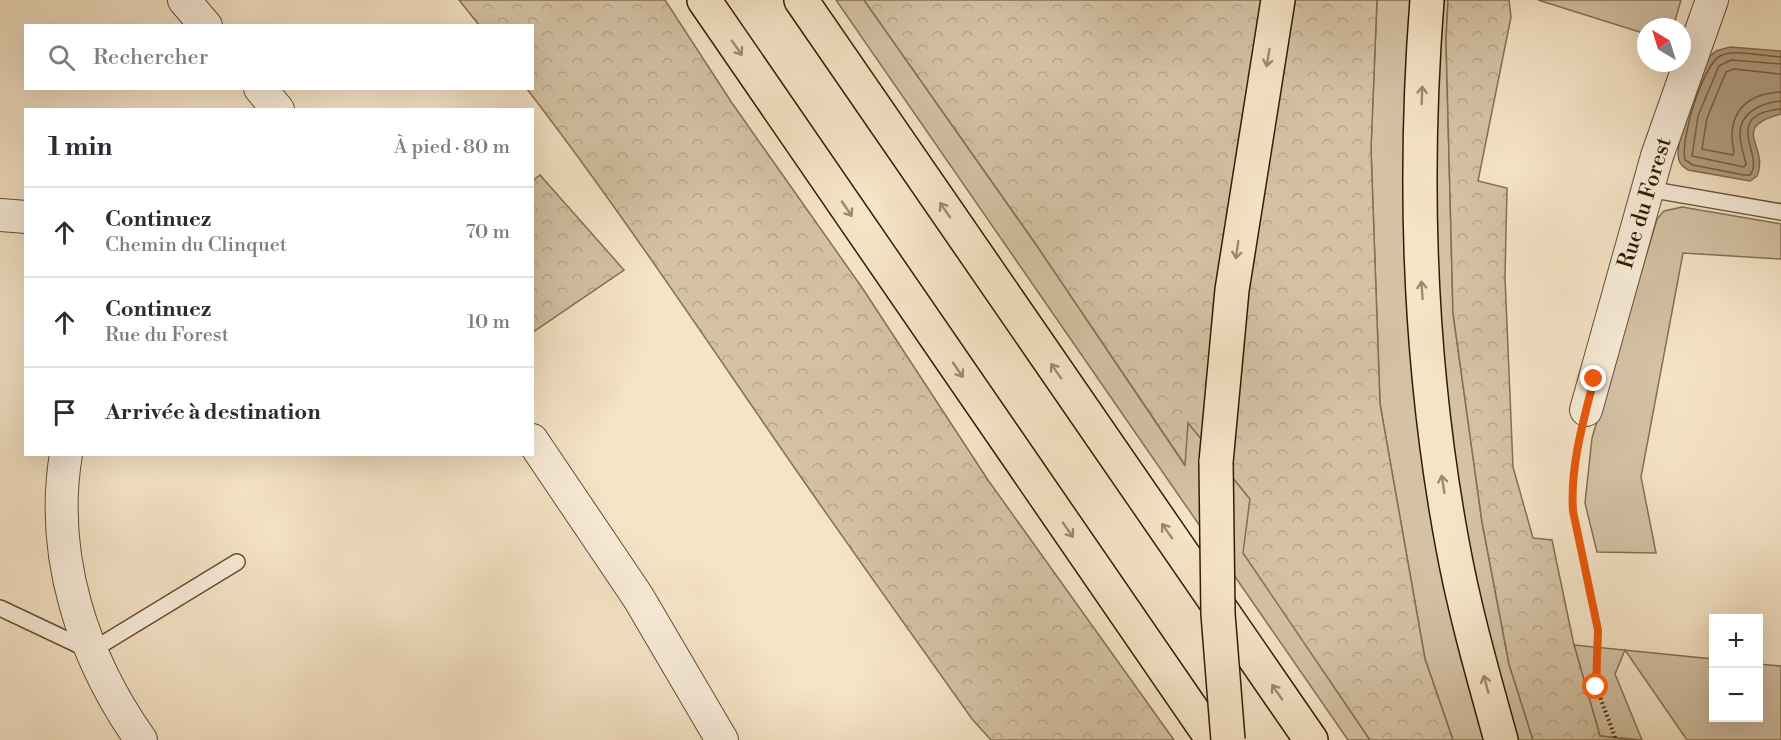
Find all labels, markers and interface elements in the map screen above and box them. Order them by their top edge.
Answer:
north arrow [1637,18,1691,72]
search box [24,24,534,90]
one-way arrow [731,40,743,56]
icon: search [45,41,78,74]
text: Rechercher [93,44,208,71]
one-way arrow [1262,47,1273,67]
one-way arrow [1416,86,1427,106]
text: 1 min [48,131,113,163]
street label: Rue du Forest [1612,134,1678,272]
text: À pied · 80 m [394,135,510,160]
one-way arrow [841,200,853,217]
one-way arrow [939,203,951,219]
text: Continuez [105,206,211,233]
icon: ahead [48,216,81,249]
text: 70 m [466,220,510,245]
text: Chemin du Clinquet [105,233,287,258]
one-way arrow [1232,240,1243,260]
one-way arrow [1417,281,1428,301]
text: Continuez [105,296,211,323]
icon: ahead [48,306,81,339]
text: 10 m [467,310,510,335]
text: Rue du Forest [105,323,229,348]
one-way arrow [952,361,964,377]
one-way arrow [1050,363,1062,379]
route end [1580,365,1606,391]
icon: arrive [48,396,81,429]
text: Arrivée à destination [105,399,321,426]
one-way arrow [1437,475,1448,494]
one-way arrow [1062,522,1074,538]
one-way arrow [1161,524,1173,540]
map controls [1709,614,1763,722]
button: + [1709,614,1763,668]
button: − [1709,668,1763,722]
route start [1582,673,1608,699]
one-way arrow [1479,674,1491,693]
one-way arrow [1271,684,1283,700]

